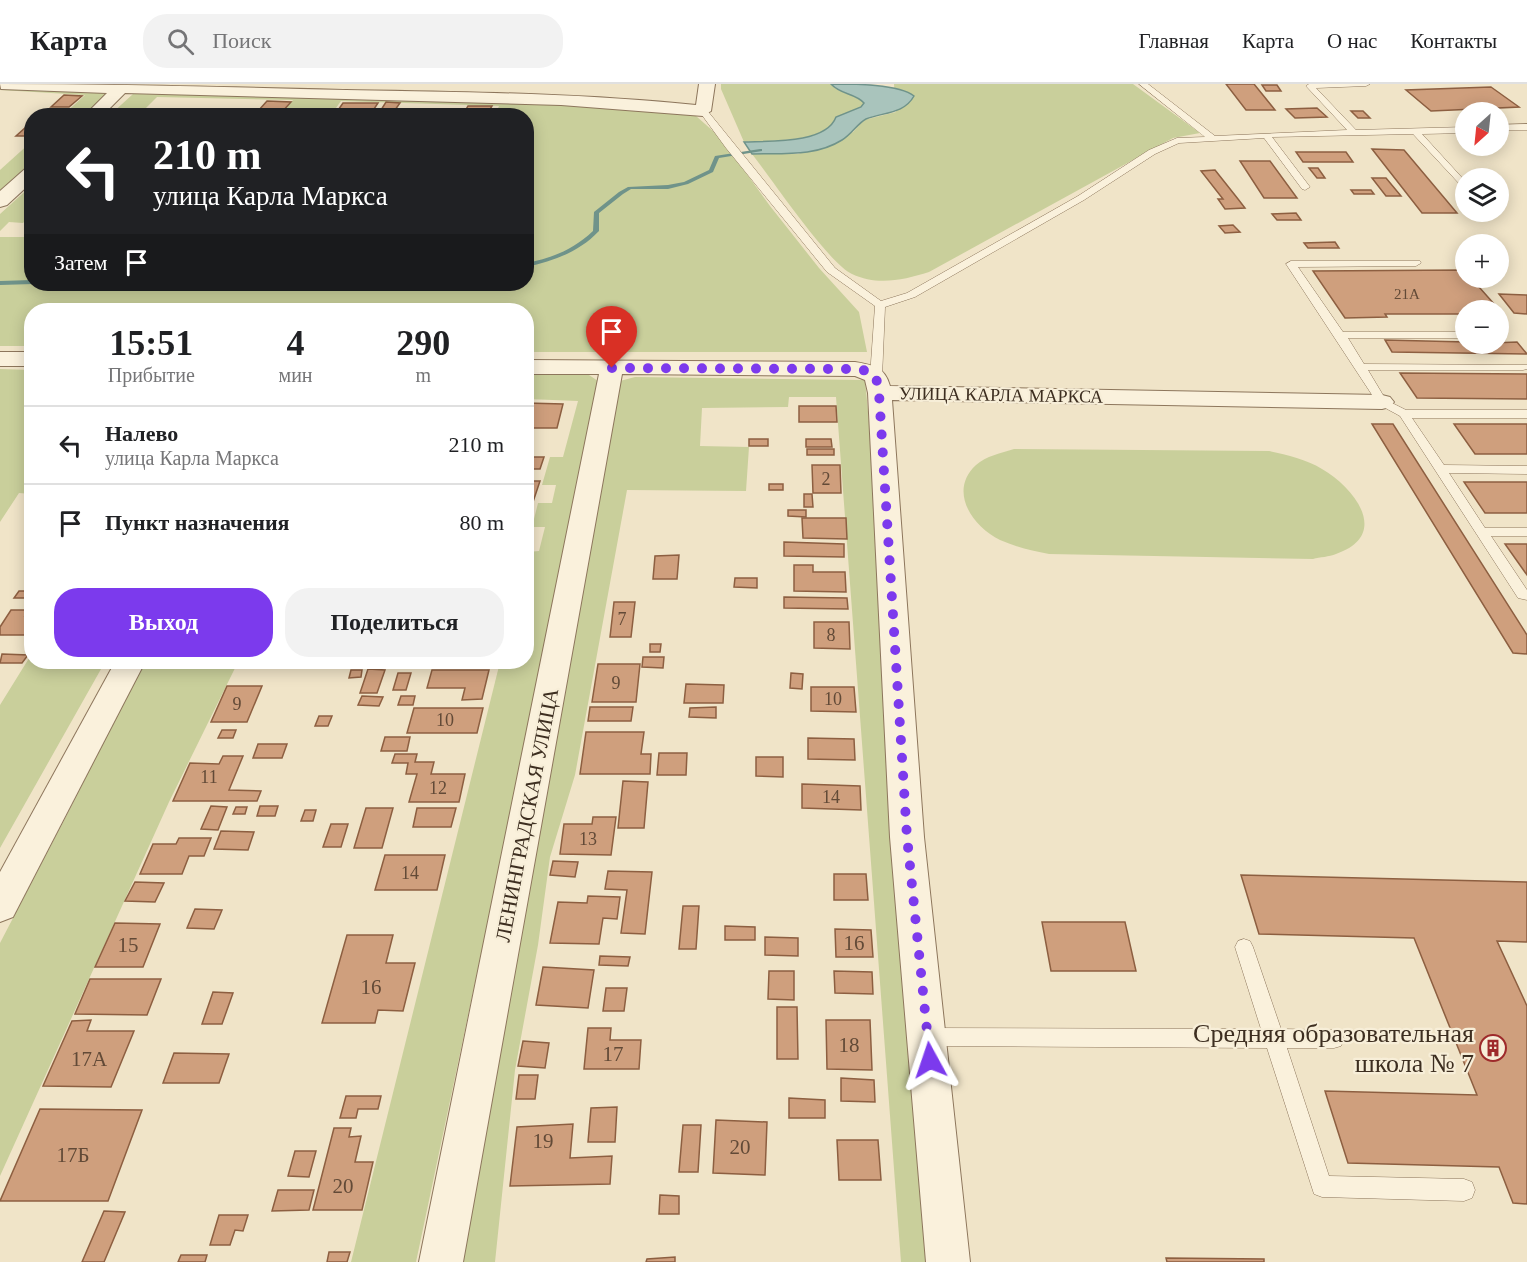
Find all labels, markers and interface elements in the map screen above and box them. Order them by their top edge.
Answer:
search box [143,14,563,68]
text: Карта [30,25,107,56]
icon: search [164,25,197,58]
text: Поиск [212,28,271,53]
text: Главная [1139,29,1209,53]
text: Карта [1242,29,1294,53]
text: О нас [1327,29,1377,53]
text: Контакты [1410,29,1497,53]
north arrow [1455,102,1509,156]
map controls [1455,102,1509,354]
icon: left [54,132,132,210]
text: 210 m [153,132,262,178]
button: layers [1455,168,1509,222]
text: улица Карла Маркса [153,181,388,211]
button: + [1455,234,1509,288]
icon: arrive [120,246,153,279]
text: Затем [54,250,108,275]
house number: 21А [1394,286,1420,302]
button: − [1455,300,1509,354]
pin [586,306,637,368]
icon: arrive [595,315,628,348]
text: 15:51 [109,323,193,363]
text: 4 [287,323,305,363]
text: 290 [396,323,450,363]
text: Прибытие [108,364,195,386]
text: мин [279,364,313,386]
text: m [415,364,431,386]
street label: УЛИЦА КАРЛА МАРКСА [899,383,1103,407]
text: Налево [105,421,178,446]
icon: left [54,429,87,462]
text: 210 m [448,432,504,457]
text: улица Карла Маркса [105,447,279,469]
house number: 2 [822,469,831,489]
icon: arrive [54,507,87,540]
text: Пункт назначения [105,510,290,535]
text: 80 m [459,510,504,535]
button: Выход [54,588,273,657]
button: Поделиться [285,588,504,657]
house number: 7 [618,609,627,629]
house number: 8 [827,625,836,645]
house number: 9 [612,673,621,693]
street label: ЛЕНИНГРАДСКАЯ УЛИЦА [491,685,564,944]
house number: 10 [824,689,842,709]
house number: 9 [233,694,242,714]
house number: 10 [436,710,454,730]
house number: 11 [200,767,218,787]
house number: 12 [429,778,447,798]
house number: 14 [822,787,840,807]
house number: 13 [579,829,597,849]
house number: 14 [401,863,419,883]
house number: 16 [844,931,865,955]
house number: 15 [118,933,139,957]
house number: 16 [361,975,382,999]
place label: Средняя образовательная школа № 7 [1193,1019,1474,1078]
position arrow [898,1028,962,1092]
house number: 18 [839,1033,860,1057]
building icon: Средняя образовательная школа № 7 [1478,1033,1508,1063]
house number: 17 [603,1042,624,1066]
house number: 17А [71,1047,108,1071]
house number: 19 [533,1129,554,1153]
house number: 20 [730,1135,751,1159]
house number: 17Б [56,1143,90,1167]
house number: 20 [333,1174,354,1198]

